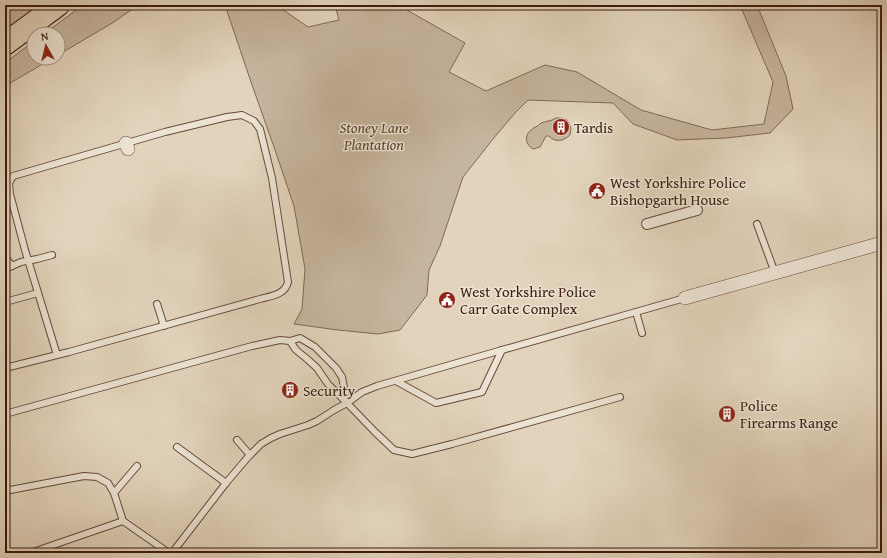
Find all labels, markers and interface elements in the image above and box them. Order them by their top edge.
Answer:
north arrow [26,26,66,66]
text: N [40,28,50,45]
park label: Stoney Lane Plantation [340,117,408,155]
building icon: Tardis [551,117,571,137]
place label: Tardis [574,117,613,138]
place label: West Yorkshire Police Bishopgarth House [610,172,746,210]
public building icon: West Yorkshire Police Bishopgarth House [587,181,607,201]
place label: West Yorkshire Police Carr Gate Complex [460,281,596,319]
public building icon: West Yorkshire Police Carr Gate Complex [437,290,457,310]
building icon: Security [280,380,300,400]
place label: Security [303,380,356,401]
place label: Police Firearms Range [740,395,838,433]
building icon: Police Firearms Range [717,404,737,424]

